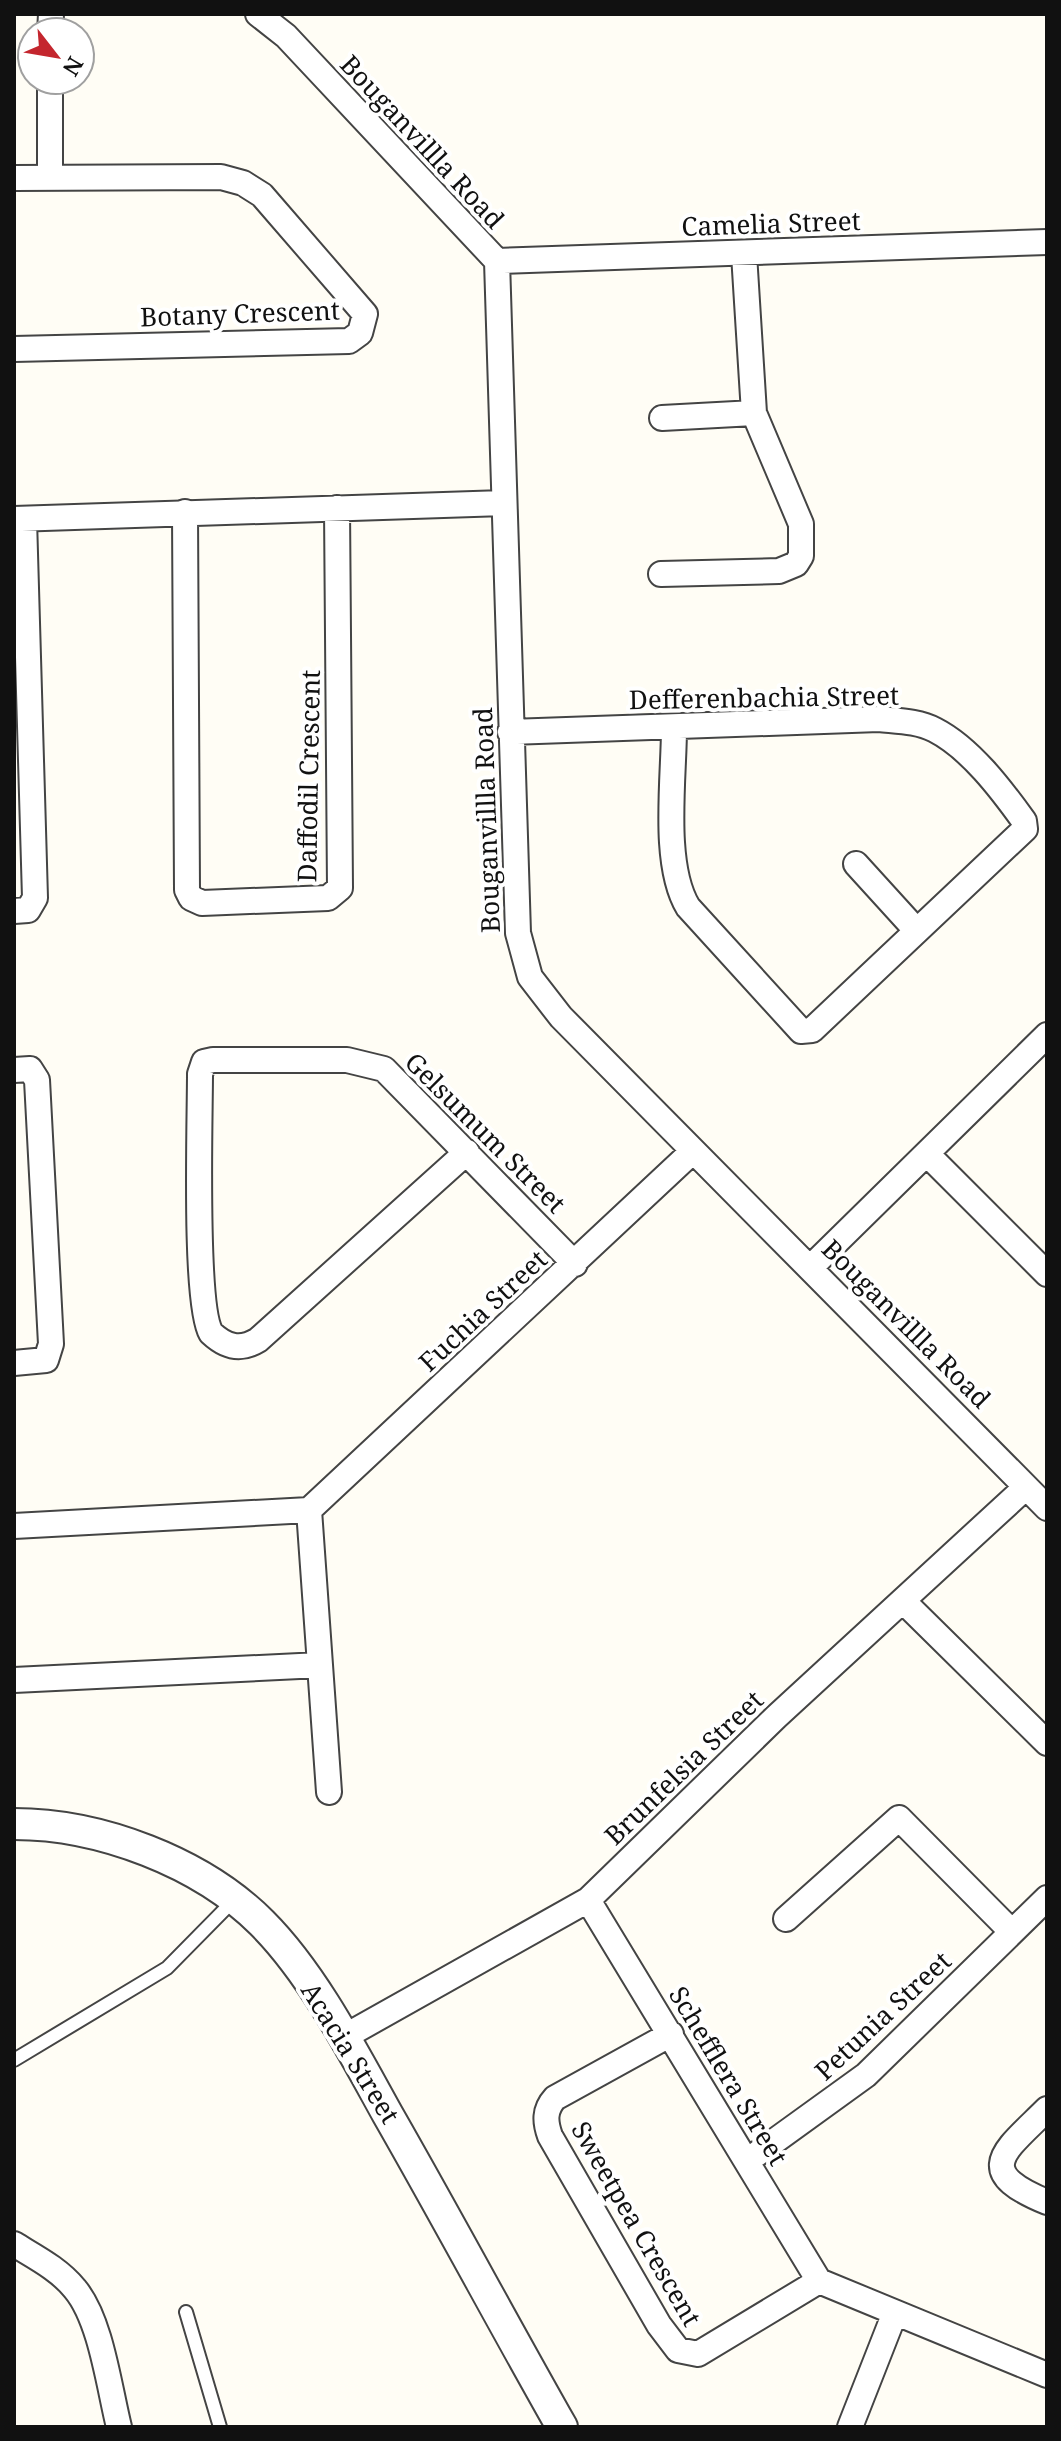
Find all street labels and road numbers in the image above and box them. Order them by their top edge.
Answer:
street label: Bouganvillla Road [333,47,513,236]
street label: Camelia Street [681,202,861,244]
street label: Botany Crescent [139,292,341,334]
street label: Daffodil Crescent [288,669,328,883]
street label: Defferenbachia Street [629,677,899,717]
street label: Bouganvillla Road [464,707,508,933]
street label: Gelsumum Street [397,1044,574,1221]
street label: Bouganvillla Road [814,1231,999,1416]
street label: Fuchia Street [410,1241,554,1379]
street label: Brunfelsia Street [596,1682,771,1852]
street label: Petunia Street [806,1943,958,2088]
street label: Acacia Street [293,1975,409,2130]
street label: Schefflera Street [661,1979,797,2172]
street label: Sweetpea Crescent [564,2114,710,2333]

